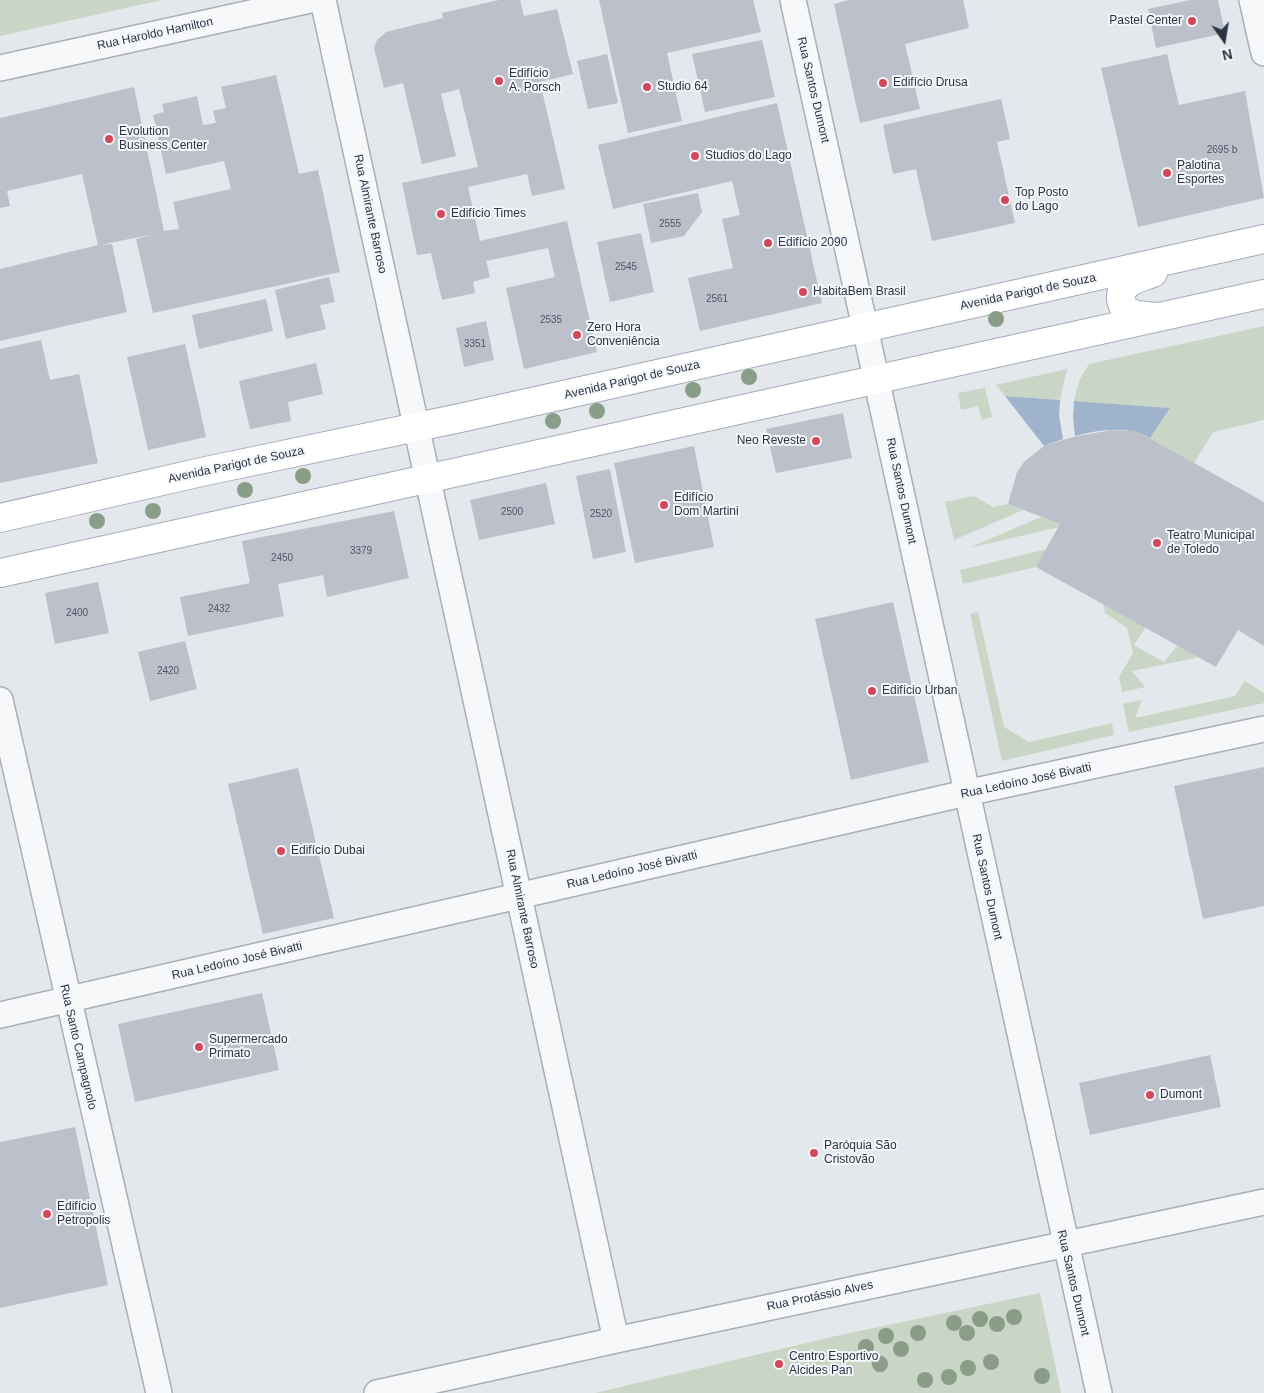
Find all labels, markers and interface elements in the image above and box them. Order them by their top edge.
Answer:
place label: Pastel Center [1109,14,1182,28]
street label: Rua Haroldo Hamilton [96,15,214,53]
marker: Pastel Center [1186,15,1198,27]
north arrow [1199,15,1249,65]
street label: Rua Santos Dumont [794,36,832,144]
text: N [1221,46,1234,64]
place label: Edifício A. Porsch [509,67,561,95]
marker: Edifício A. Porsch [493,75,505,87]
place label: Edifício Drusa [893,76,968,90]
marker: Edifício Drusa [877,77,889,89]
place label: Studio 64 [657,80,708,94]
marker: Studio 64 [641,81,653,93]
place label: Evolution Business Center [119,125,207,153]
marker: Evolution Business Center [103,133,115,145]
house number: 2695 b [1207,144,1237,156]
place label: Studios do Lago [705,149,792,163]
marker: Studios do Lago [689,150,701,162]
street label: Rua Almirante Barroso [350,153,390,275]
place label: Palotina Esportes [1177,159,1224,187]
marker: Palotina Esportes [1161,167,1173,179]
place label: Top Posto do Lago [1015,186,1068,214]
marker: Top Posto do Lago [999,194,1011,206]
place label: Edifício Times [451,207,526,221]
marker: Edifício Times [435,208,447,220]
house number: 2555 [659,218,681,230]
place label: Edifício 2090 [778,236,847,250]
marker: Edifício 2090 [762,237,774,249]
house number: 2545 [615,261,637,273]
street label: Avenida Parigot de Souza [959,271,1097,313]
place label: HabitaBem Brasil [813,285,906,299]
marker: HabitaBem Brasil [797,286,809,298]
house number: 2561 [706,293,728,305]
house number: 2535 [540,314,562,326]
place label: Zero Hora Conveniência [587,321,660,349]
marker: Zero Hora Conveniência [571,329,583,341]
house number: 3351 [464,338,486,350]
street label: Avenida Parigot de Souza [563,357,701,403]
place label: Neo Reveste [737,434,806,448]
marker: Neo Reveste [810,435,822,447]
street label: Rua Santos Dumont [883,437,919,545]
street label: Avenida Parigot de Souza [167,444,305,486]
place label: Edifício Dom Martini [674,491,739,519]
marker: Edifício Dom Martini [658,499,670,511]
house number: 2500 [501,506,523,518]
house number: 2520 [590,508,612,520]
place label: Teatro Municipal de Toledo [1167,529,1254,557]
marker: Teatro Municipal de Toledo [1151,537,1163,549]
house number: 3379 [350,545,372,557]
house number: 2450 [271,552,293,564]
house number: 2432 [208,603,230,615]
house number: 2400 [66,607,88,619]
house number: 2420 [157,665,179,677]
place label: Edifício Urban [882,684,957,698]
marker: Edifício Urban [866,685,878,697]
street label: Rua Ledoíno José Bivatti [959,760,1093,802]
street label: Rua Santos Dumont [969,833,1005,941]
place label: Edifício Dubai [291,844,365,858]
marker: Edifício Dubai [275,845,287,857]
street label: Rua Almirante Barroso [502,848,542,970]
street label: Rua Ledoíno José Bivatti [565,848,699,892]
street label: Rua Ledoíno José Bivatti [170,939,304,983]
street label: Rua Santo Campagnolo [57,983,99,1111]
place label: Supermercado Primato [209,1033,288,1061]
marker: Supermercado Primato [193,1041,205,1053]
place label: Dumont [1160,1088,1202,1102]
marker: Dumont [1144,1089,1156,1101]
place label: Paróquia São Cristovão [824,1139,897,1167]
marker: Paróquia São Cristovão [808,1147,820,1159]
place label: Edifício Petropolis [57,1200,110,1228]
marker: Edifício Petropolis [41,1208,53,1220]
street label: Rua Santos Dumont [1054,1229,1092,1337]
street label: Rua Protássio Alves [766,1278,874,1314]
place label: Centro Esportivo Alcides Pan [789,1350,878,1378]
marker: Centro Esportivo Alcides Pan [773,1358,785,1370]

